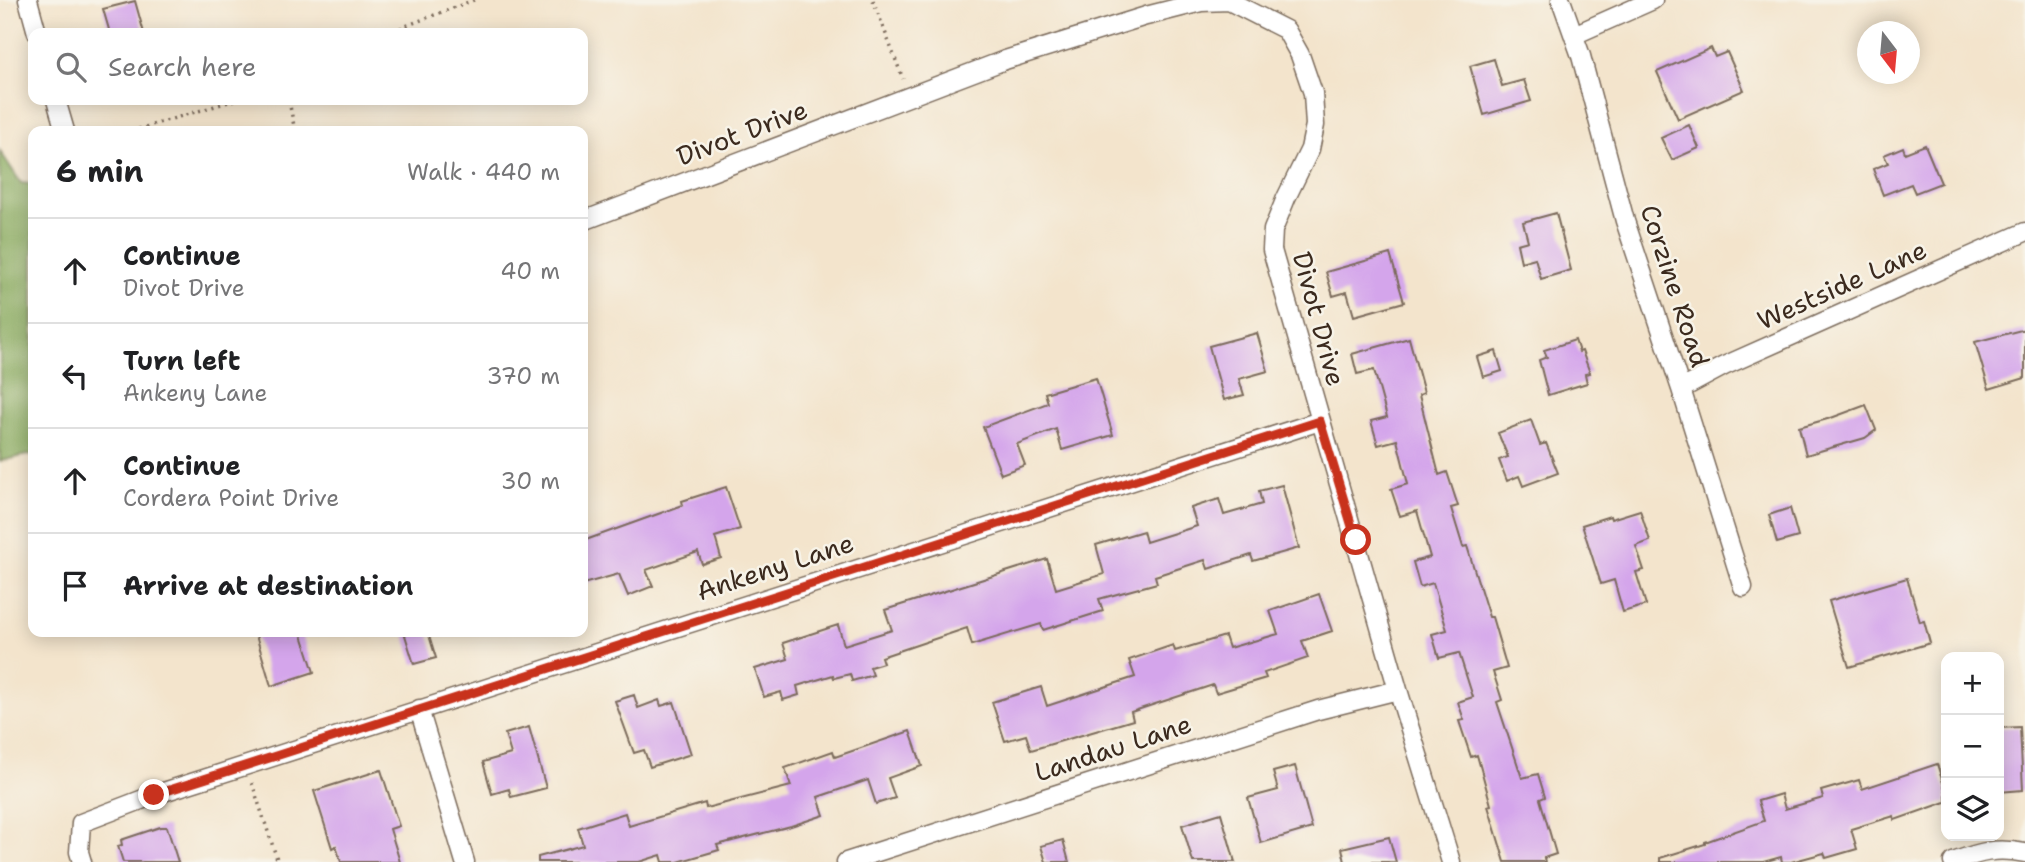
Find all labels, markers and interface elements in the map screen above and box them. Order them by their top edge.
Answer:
north arrow [1857,21,1920,84]
search box [28,28,588,105]
icon: search [52,48,90,86]
text: Search here [108,49,257,84]
street label: Divot Drive [671,92,812,174]
text: 6 min [56,151,143,192]
text: Walk · 440 m [407,157,560,187]
street label: Corzine Road [1633,200,1718,372]
street label: Westside Lane [1752,232,1932,338]
text: Continue [123,238,241,273]
street label: Divot Drive [1285,248,1354,390]
icon: ahead [56,252,94,290]
text: 40 m [500,256,560,286]
text: Divot Drive [123,273,245,303]
text: Turn left [123,343,240,378]
icon: left [56,357,94,395]
text: 370 m [487,361,560,391]
text: Ankeny Lane [123,378,267,408]
text: Continue [123,448,241,483]
icon: ahead [56,462,94,500]
text: 30 m [501,466,560,496]
text: Cordera Point Drive [123,483,339,513]
route start [1340,524,1371,555]
street label: Ankeny Lane [692,525,858,608]
icon: arrive [56,567,94,605]
text: Arrive at destination [123,568,413,603]
map controls [1941,652,2004,841]
button: + [1941,652,2004,715]
street label: Landau Lane [1030,706,1196,789]
button: − [1941,715,2004,778]
button: layers [1941,778,2004,841]
route end [138,779,169,810]

